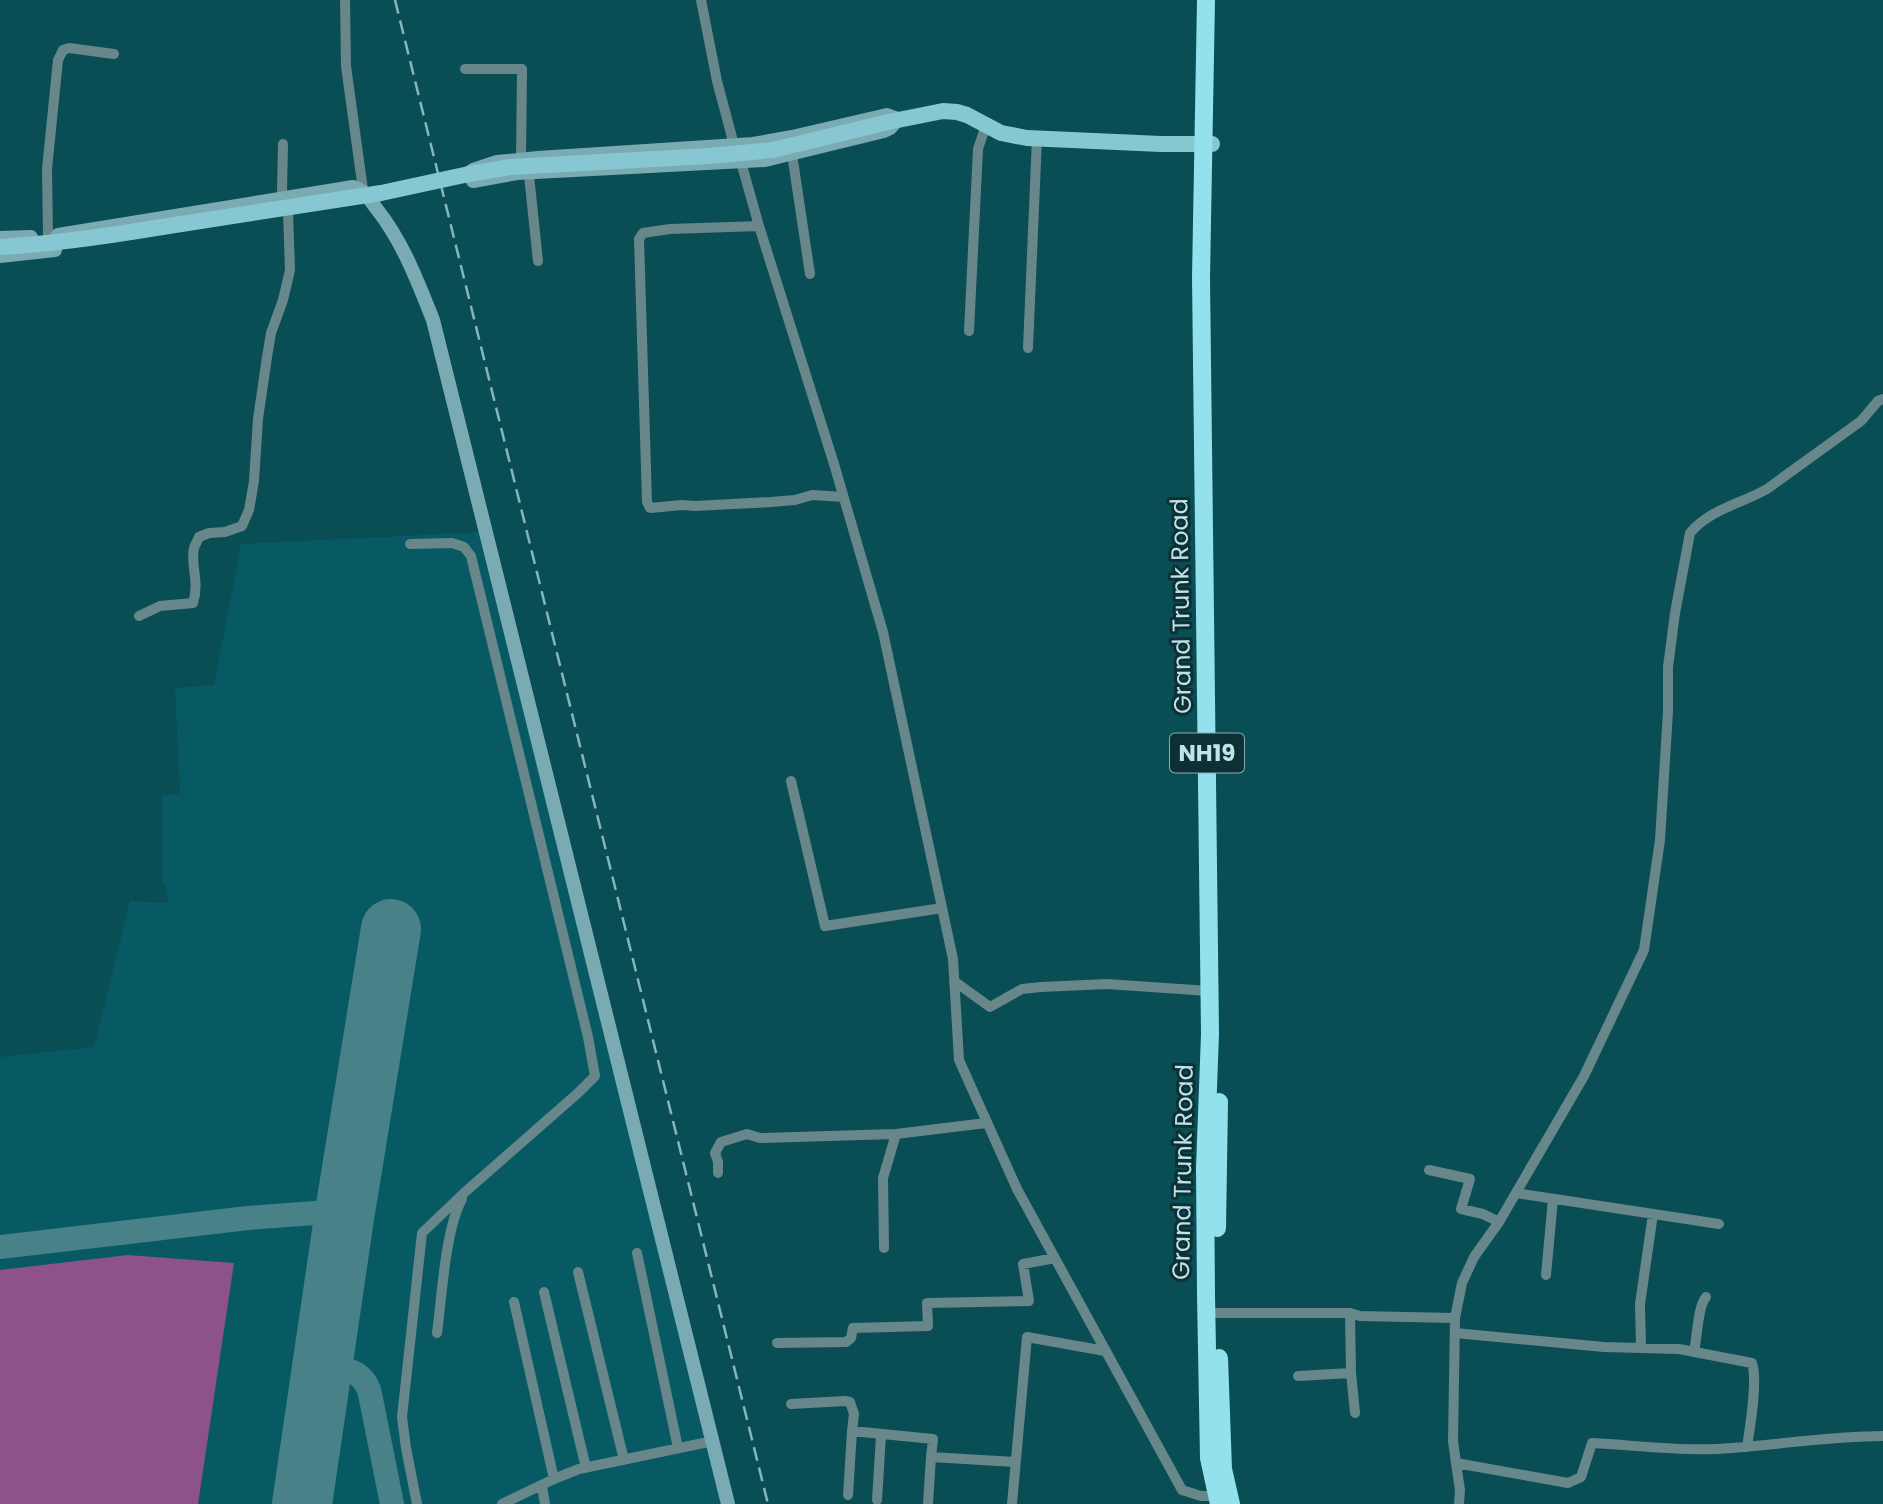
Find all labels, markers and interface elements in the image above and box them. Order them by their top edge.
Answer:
street label: Grand Trunk Road [1162,498,1199,714]
road number: NH19 [1170,734,1244,772]
street label: Grand Trunk Road [1164,1064,1201,1280]

